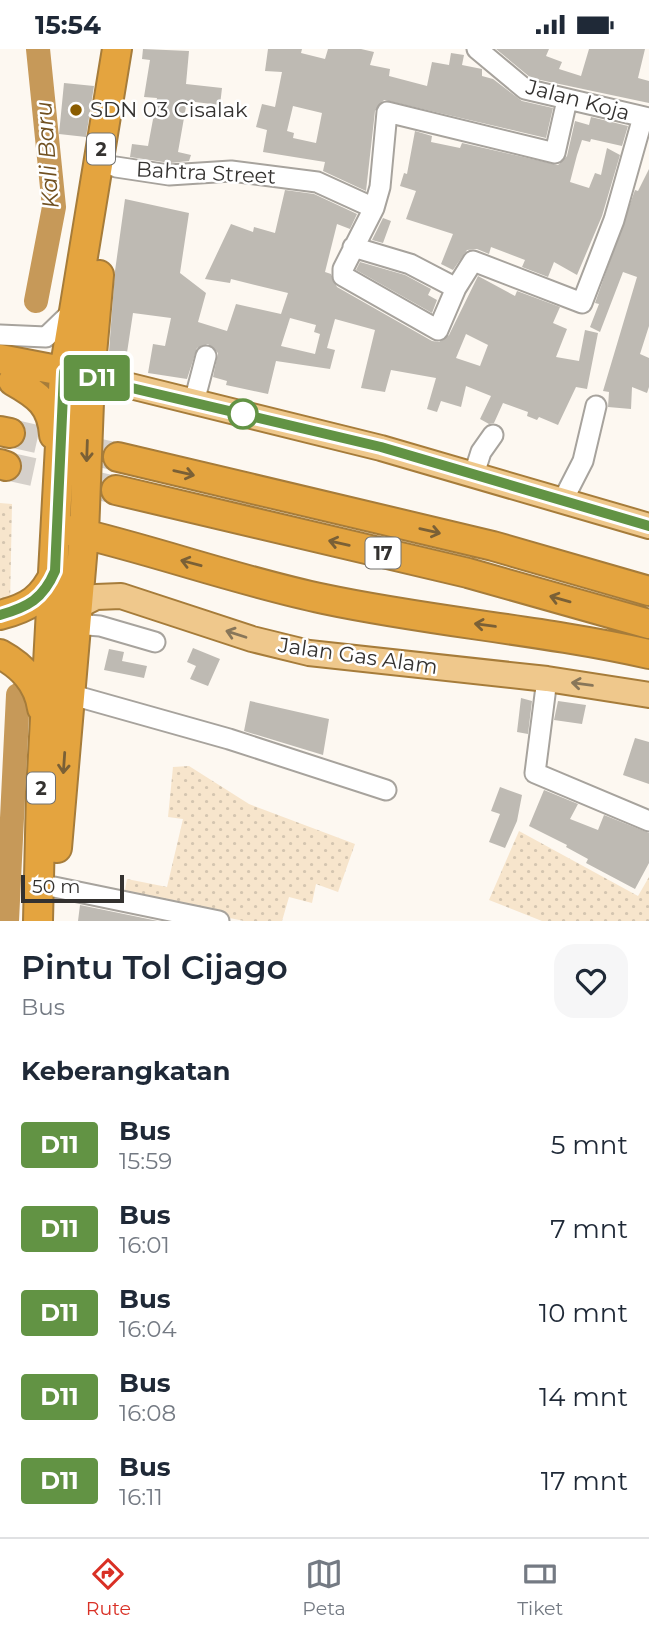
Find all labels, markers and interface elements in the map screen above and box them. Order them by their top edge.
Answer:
text: 15:54 [35,9,101,41]
street label: Jalan Koja [523,73,633,125]
place label: SDN 03 Cisalak [90,97,248,122]
water label: Kali Baru [29,100,65,210]
marker: SDN 03 Cisalak [68,102,84,118]
road number: 2 [87,134,115,165]
street label: Bahtra Street [136,156,277,189]
line badge: D11 [57,355,137,401]
text: D11 [78,363,116,392]
unlabelled marker [228,399,258,429]
one-way arrow [81,439,94,462]
one-way arrow [172,467,195,480]
one-way arrow [418,525,441,538]
one-way arrow [328,536,351,549]
road number: 17 [366,538,400,569]
one-way arrow [180,556,203,569]
one-way arrow [549,592,571,605]
one-way arrow [474,619,497,632]
one-way arrow [225,627,247,640]
street label: Jalan Gas Alam [276,632,439,679]
one-way arrow [571,677,593,690]
one-way arrow [57,751,70,773]
road number: 2 [27,773,55,803]
scale bar [21,872,124,904]
text: 50 m [32,875,80,898]
button: heart [554,944,628,1018]
text: Pintu Tol Cijago [21,947,288,987]
text: Bus [21,993,65,1021]
text: Keberangkatan [21,1055,231,1087]
text: Bus [119,1115,171,1147]
text: 5 mnt [551,1129,628,1161]
text: D11 [40,1130,79,1159]
text: 15:59 [119,1147,172,1175]
text: Bus [119,1199,171,1231]
text: 7 mnt [550,1213,628,1245]
text: D11 [40,1214,79,1243]
text: 16:01 [119,1231,170,1259]
text: Bus [119,1283,171,1315]
text: 10 mnt [539,1297,628,1329]
text: D11 [40,1298,79,1327]
text: 16:04 [119,1315,177,1343]
text: Bus [119,1367,171,1399]
text: 14 mnt [539,1381,628,1413]
text: D11 [40,1382,79,1411]
text: 16:08 [119,1399,176,1427]
text: Bus [119,1451,171,1483]
text: 17 mnt [541,1465,628,1497]
text: D11 [40,1466,79,1495]
text: 16:11 [119,1483,163,1511]
tab: Rute [86,1555,131,1620]
tab: Peta [302,1555,346,1620]
tab: Tiket [517,1555,563,1620]

